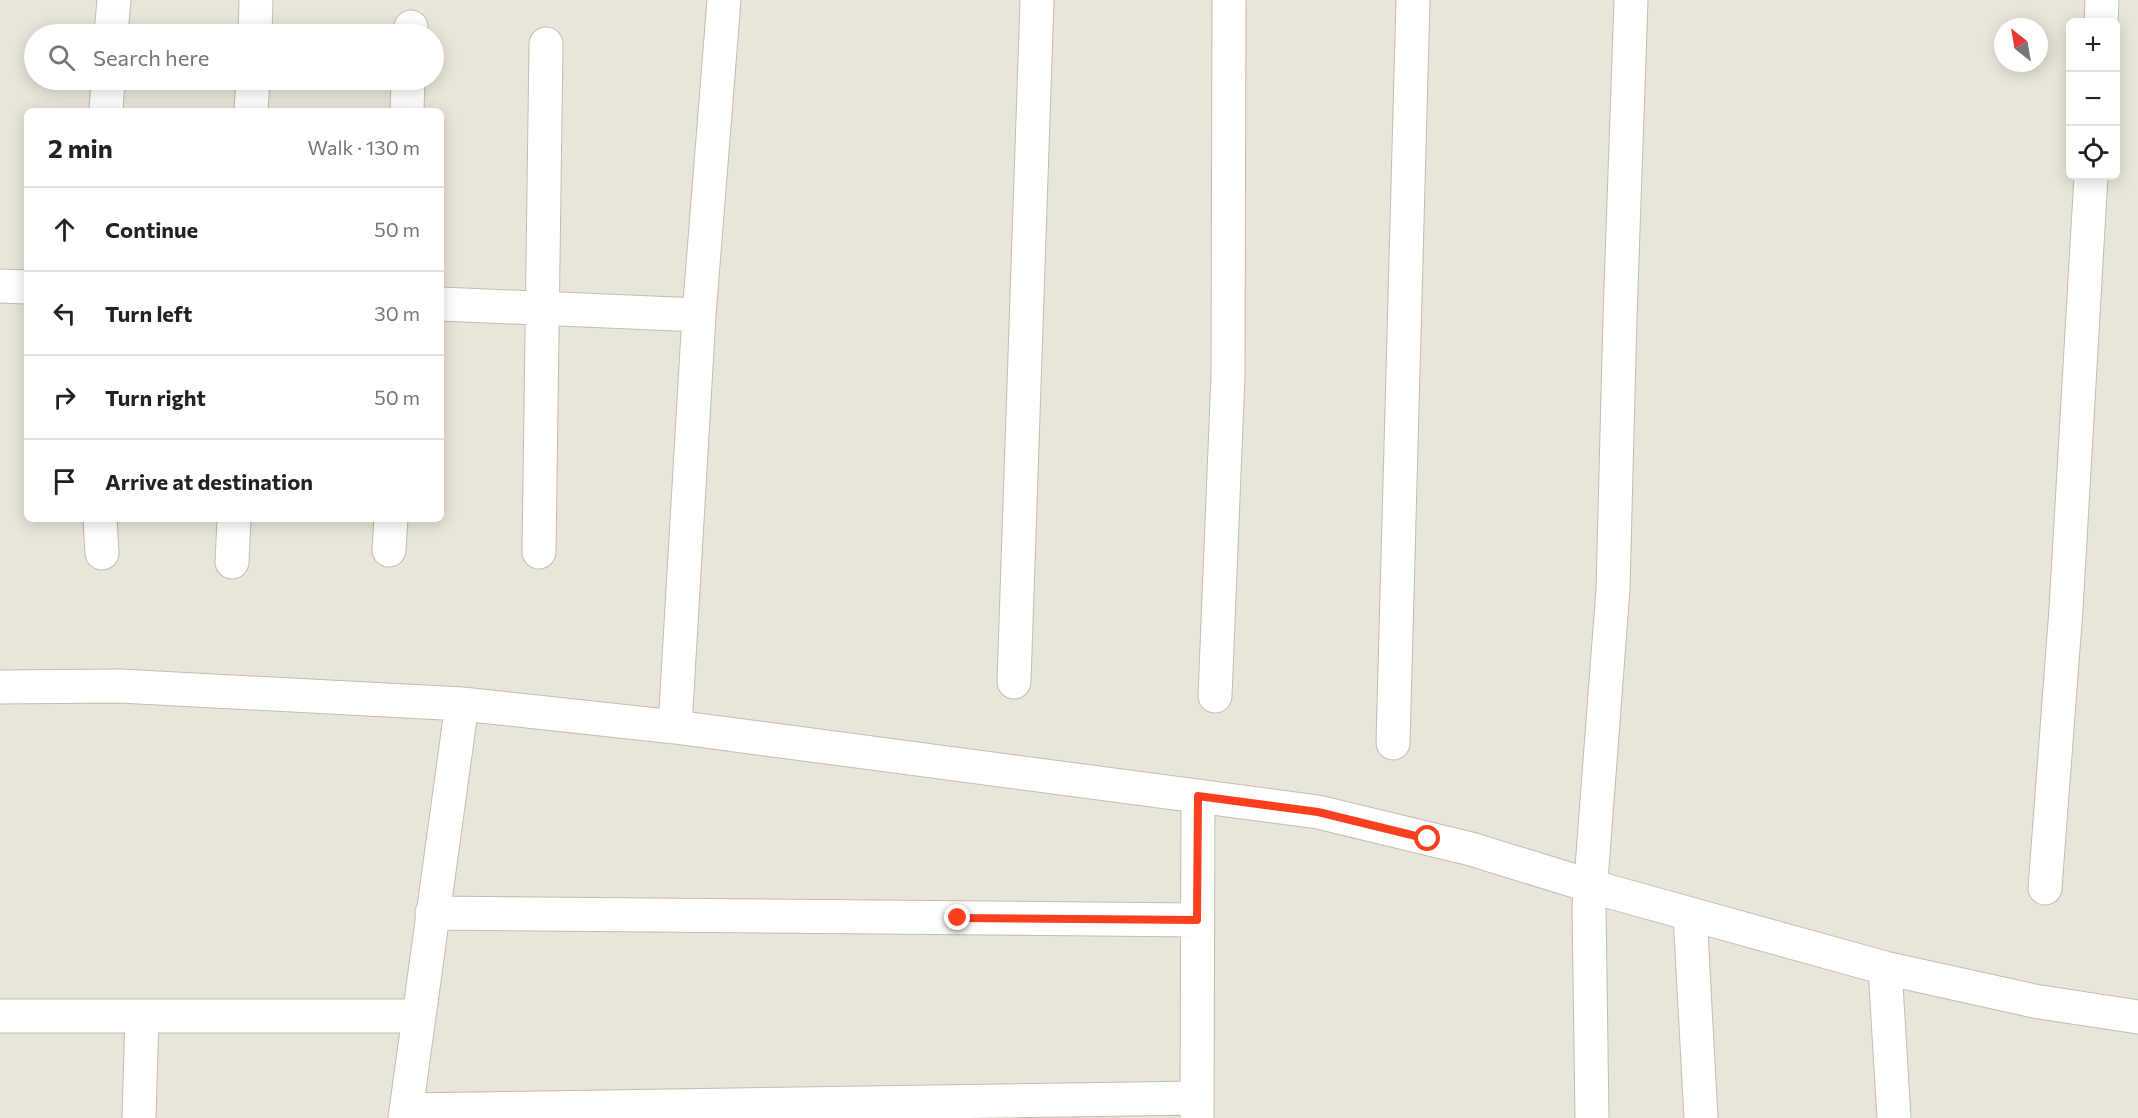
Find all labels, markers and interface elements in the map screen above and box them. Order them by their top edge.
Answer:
north arrow [1994,18,2048,72]
map controls [2066,18,2120,180]
button: + [2066,18,2120,72]
search box [24,24,444,90]
icon: search [45,41,78,74]
text: Search here [93,44,209,71]
button: − [2066,72,2120,126]
button: locate [2066,126,2120,180]
text: 2 min [48,132,113,163]
text: Walk · 130 m [308,135,420,159]
icon: ahead [48,213,81,246]
text: Continue [105,216,198,243]
text: 50 m [374,217,420,241]
icon: left [48,297,81,330]
text: Turn left [105,300,192,327]
text: 30 m [374,301,420,325]
icon: right [48,381,81,414]
text: Turn right [105,384,206,411]
text: 50 m [374,385,420,409]
icon: arrive [48,465,81,498]
text: Arrive at destination [105,468,313,495]
route start [1414,825,1440,851]
route end [944,904,970,930]

